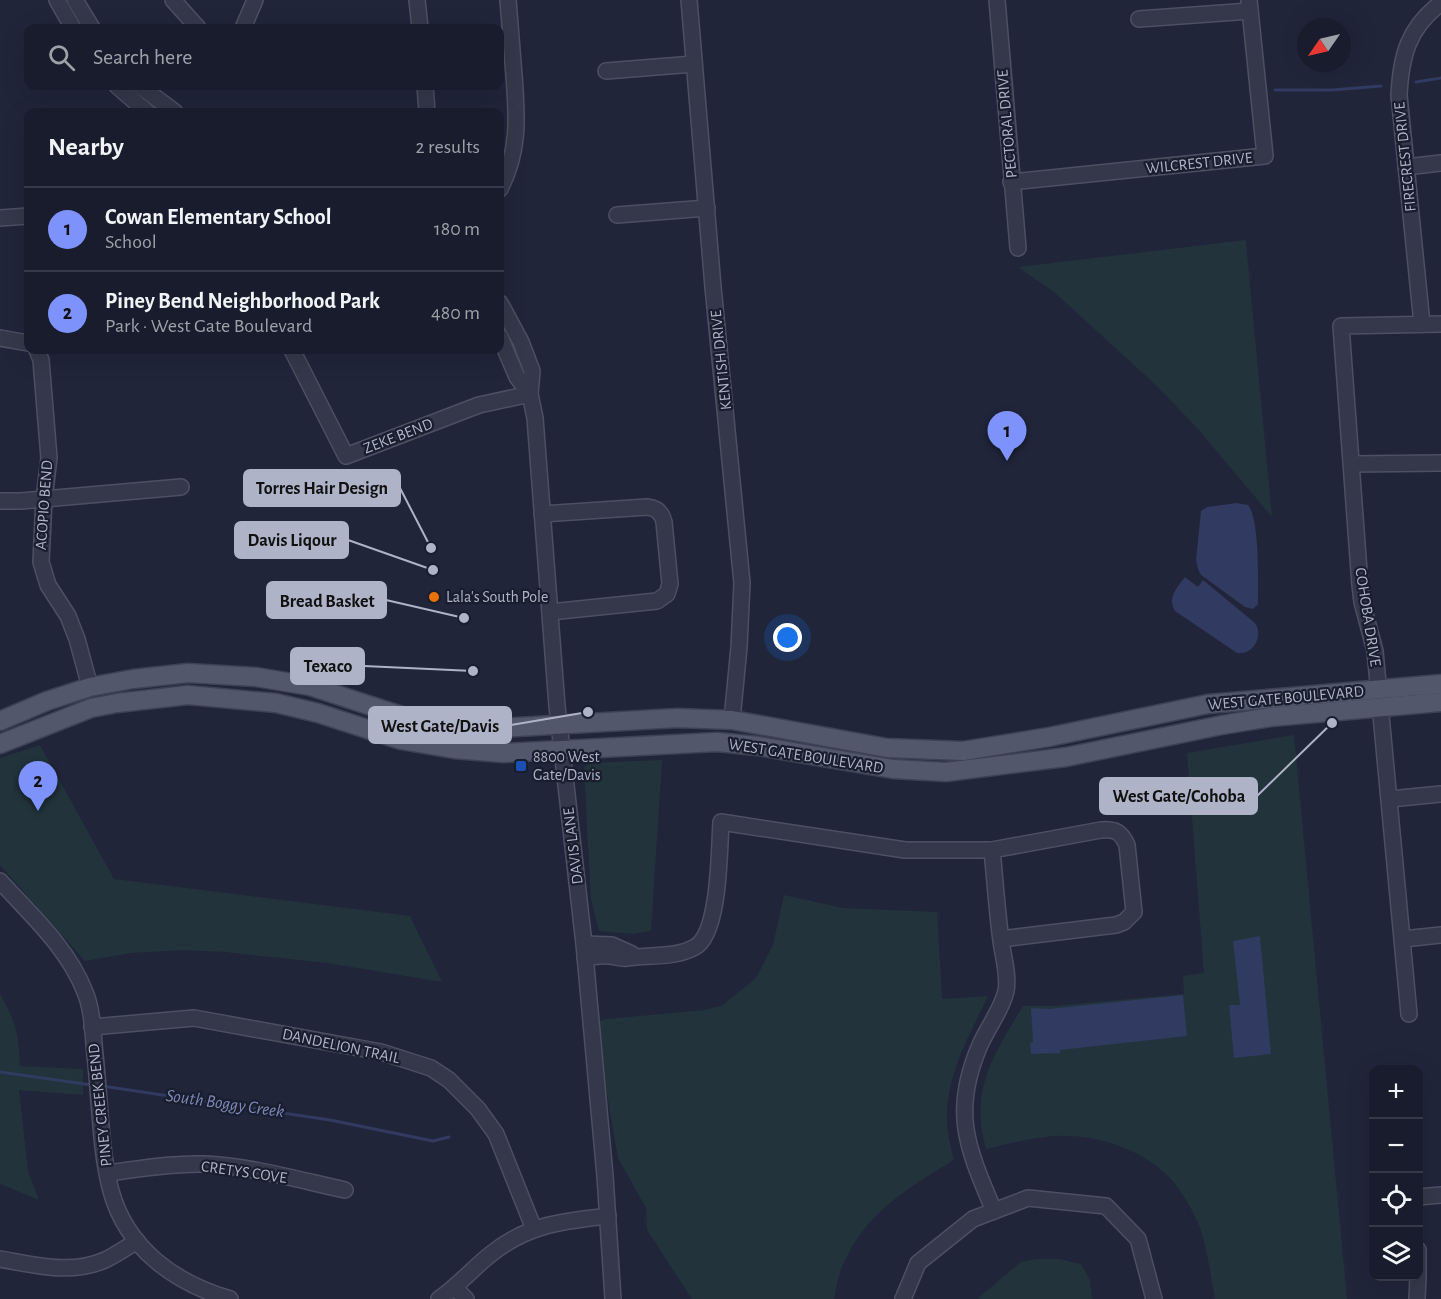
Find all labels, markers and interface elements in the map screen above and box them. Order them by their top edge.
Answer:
north arrow [1297,18,1351,72]
search box [24,24,504,90]
icon: search [45,41,78,74]
text: Search here [93,46,192,68]
street label: PECTORAL DRIVE [994,69,1020,179]
street label: FIRECREST DRIVE [1391,101,1419,213]
text: Nearby [48,134,124,160]
text: 2 results [416,137,480,157]
street label: WILCREST DRIVE [1145,149,1253,177]
text: Cowan Elementary School [105,206,332,228]
text: 1 [64,219,71,239]
text: 180 m [434,219,480,239]
text: School [105,232,157,252]
text: Piney Bend Neighborhood Park [105,290,380,312]
text: 2 [63,303,72,323]
text: 480 m [431,303,480,323]
street label: KENTISH DRIVE [708,309,734,411]
text: Park · West Gate Boulevard [105,316,312,336]
pin: 1 [988,412,1026,461]
street label: ZEKE BEND [361,415,435,457]
street label: ACOPIO BEND [33,459,55,551]
callout: Torres Hair Design [244,470,400,506]
text: Torres Hair Design [256,480,388,498]
callout: Davis Liqour [235,522,348,558]
text: Davis Liqour [248,532,337,550]
street label: COHOBA DRIVE [1352,566,1384,668]
callout: Bread Basket [267,582,386,618]
place label: Lala's South Pole [446,589,548,605]
marker: Lala's South Pole [427,590,441,604]
text: Bread Basket [279,593,375,611]
your location [773,623,802,652]
callout: Texaco [291,648,364,684]
text: Texaco [304,658,353,676]
street label: WEST GATE BOULEVARD [1207,683,1365,713]
callout: West Gate/Davis [369,707,511,743]
text: West Gate/Davis [381,718,499,736]
street label: WEST GATE BOULEVARD [728,736,884,776]
place label: 8800 West Gate/Davis [533,749,601,783]
marker: 8800 West Gate/Davis [514,759,528,773]
pin: 2 [18,762,57,811]
callout: West Gate/Cohoba [1100,778,1257,814]
text: West Gate/Cohoba [1113,788,1246,806]
street label: DAVIS LANE [560,807,586,885]
street label: DANDELION TRAIL [281,1026,402,1066]
street label: PINEY CREEK BEND [86,1043,114,1167]
map controls [1369,1065,1423,1281]
button: + [1369,1065,1423,1119]
water label: South Boggy Creek [165,1087,285,1121]
button: − [1369,1119,1423,1173]
street label: CRETYS COVE [200,1158,288,1186]
button: locate [1369,1173,1423,1227]
button: layers [1369,1227,1423,1281]

